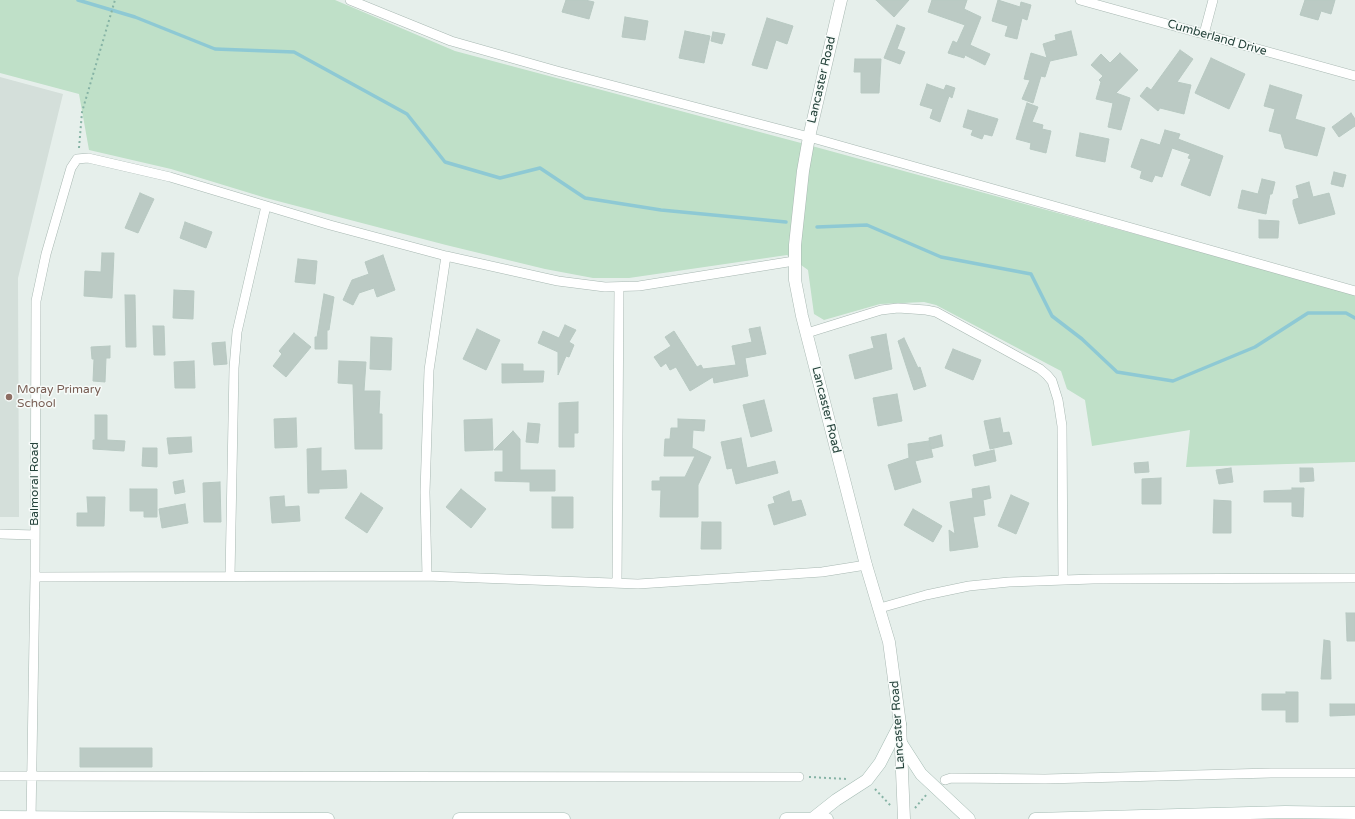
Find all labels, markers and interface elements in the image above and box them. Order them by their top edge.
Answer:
street label: Cumberland Drive [1166,17,1268,59]
street label: Lancaster Road [805,35,839,125]
street label: Lancaster Road [808,365,844,455]
place label: Moray Primary School [17,383,101,411]
marker: Moray Primary School [4,392,14,402]
street label: Balmoral Road [28,442,42,526]
street label: Lancaster Road [888,680,908,770]

